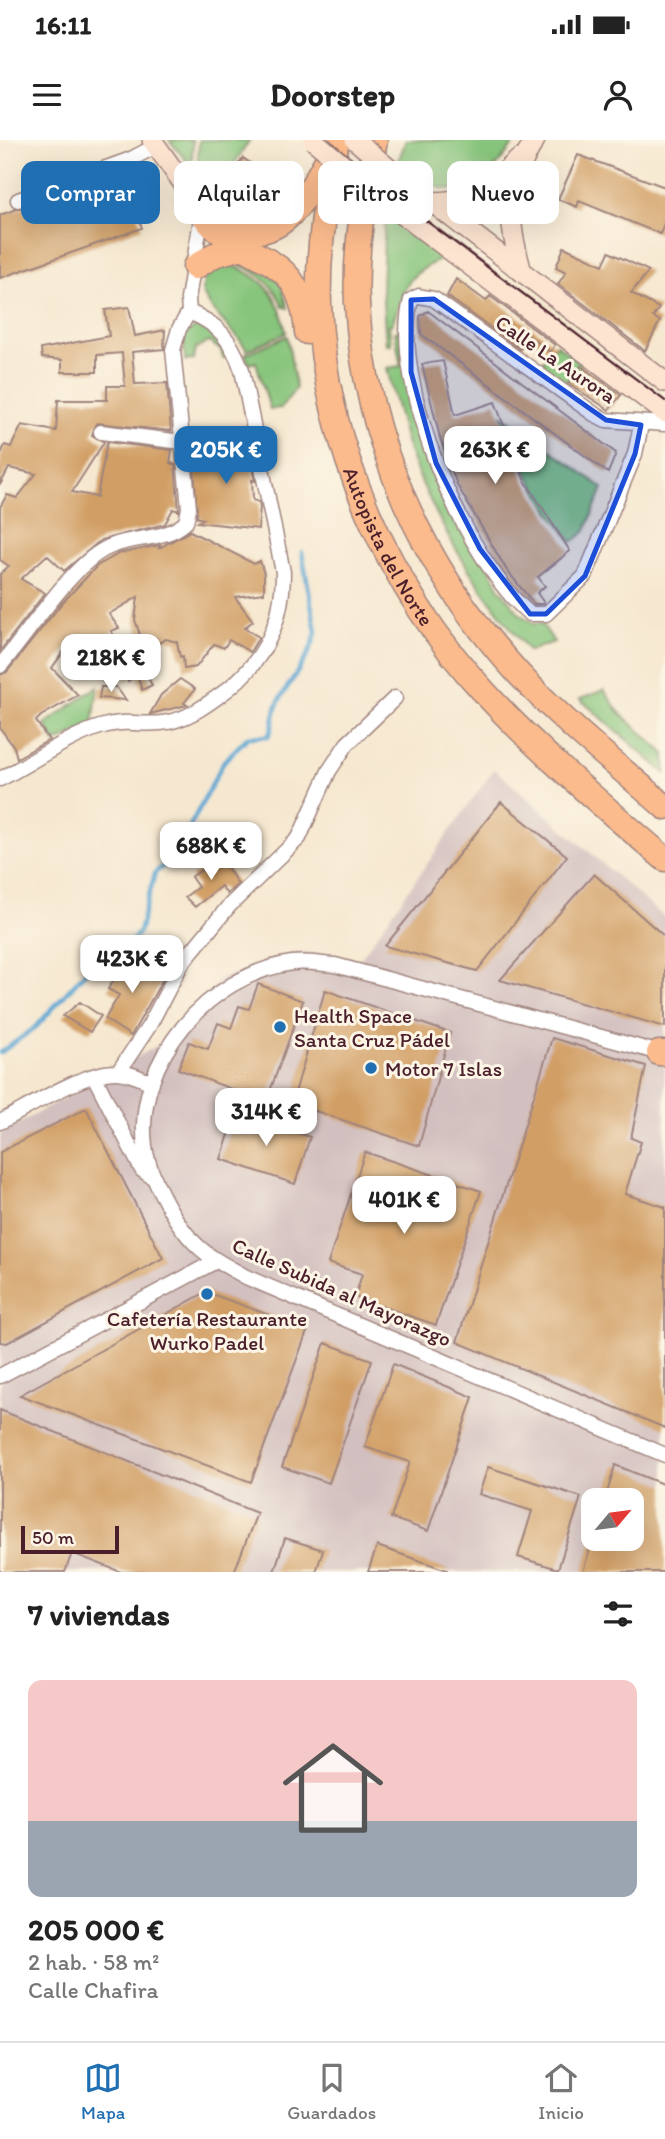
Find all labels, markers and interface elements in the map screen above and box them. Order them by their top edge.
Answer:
text: 16:11 [35,9,91,41]
icon: menu [28,76,66,114]
text: Doorstep [270,76,395,114]
icon: person [599,76,637,114]
chip: Comprar [21,161,160,224]
chip: Alquilar [174,161,304,224]
chip: Filtros [318,161,433,224]
chip: Nuevo [447,161,559,224]
street label: Calle La Aurora [491,310,621,409]
pin: 205K € [169,426,283,486]
pin: 263K € [438,426,552,486]
text: 205K € [190,435,262,463]
text: 263K € [460,435,530,463]
street label: Autopista del Norte [339,463,440,630]
pin: 218K € [54,634,168,694]
text: 218K € [77,643,145,671]
pin: 688K € [154,822,268,882]
text: 688K € [176,831,246,859]
pin: 423K € [75,936,189,995]
text: 423K € [96,944,168,972]
place label: Health Space Santa Cruz Pádel [294,1003,450,1052]
marker: Health Space Santa Cruz Pádel [272,1019,288,1035]
place label: Motor 7 Islas [385,1056,502,1081]
marker: Motor 7 Islas [363,1060,379,1076]
pin: 314K € [209,1088,323,1148]
text: 314K € [231,1097,301,1125]
pin: 401K € [347,1176,461,1236]
text: 401K € [368,1185,440,1213]
street label: Calle Subida al Mayorazgo [228,1232,456,1352]
marker: Cafetería Restaurante Wurko Padel [199,1286,215,1302]
place label: Cafetería Restaurante Wurko Padel [107,1306,307,1355]
north arrow [581,1488,644,1550]
map controls [581,1488,644,1551]
scale bar [21,1523,119,1555]
text: 50 m [32,1526,74,1549]
icon: filters [599,1595,637,1633]
text: 7 viviendas [28,1596,170,1633]
icon: home [270,1725,396,1851]
text: 205 000 € [28,1911,164,1948]
text: 2 hab. · 58 m² [28,1948,160,1976]
text: Calle Chafira [28,1976,159,2004]
tab: Mapa [81,2059,125,2124]
tab: Guardados [287,2059,376,2124]
tab: Inicio [538,2059,584,2124]

